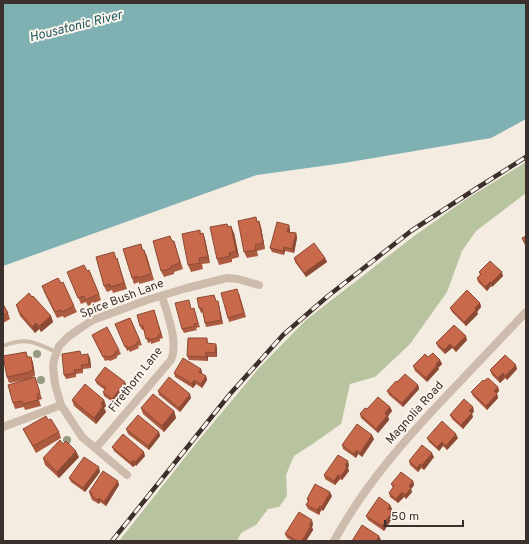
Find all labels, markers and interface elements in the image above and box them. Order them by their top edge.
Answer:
water label: Housatonic River [28,7,125,46]
street label: Spice Bush Lane [78,276,166,322]
street label: Firethorn Lane [105,344,167,416]
street label: Magnolia Road [383,378,447,448]
scale bar [385,502,463,528]
text: 50 m [391,509,419,525]

